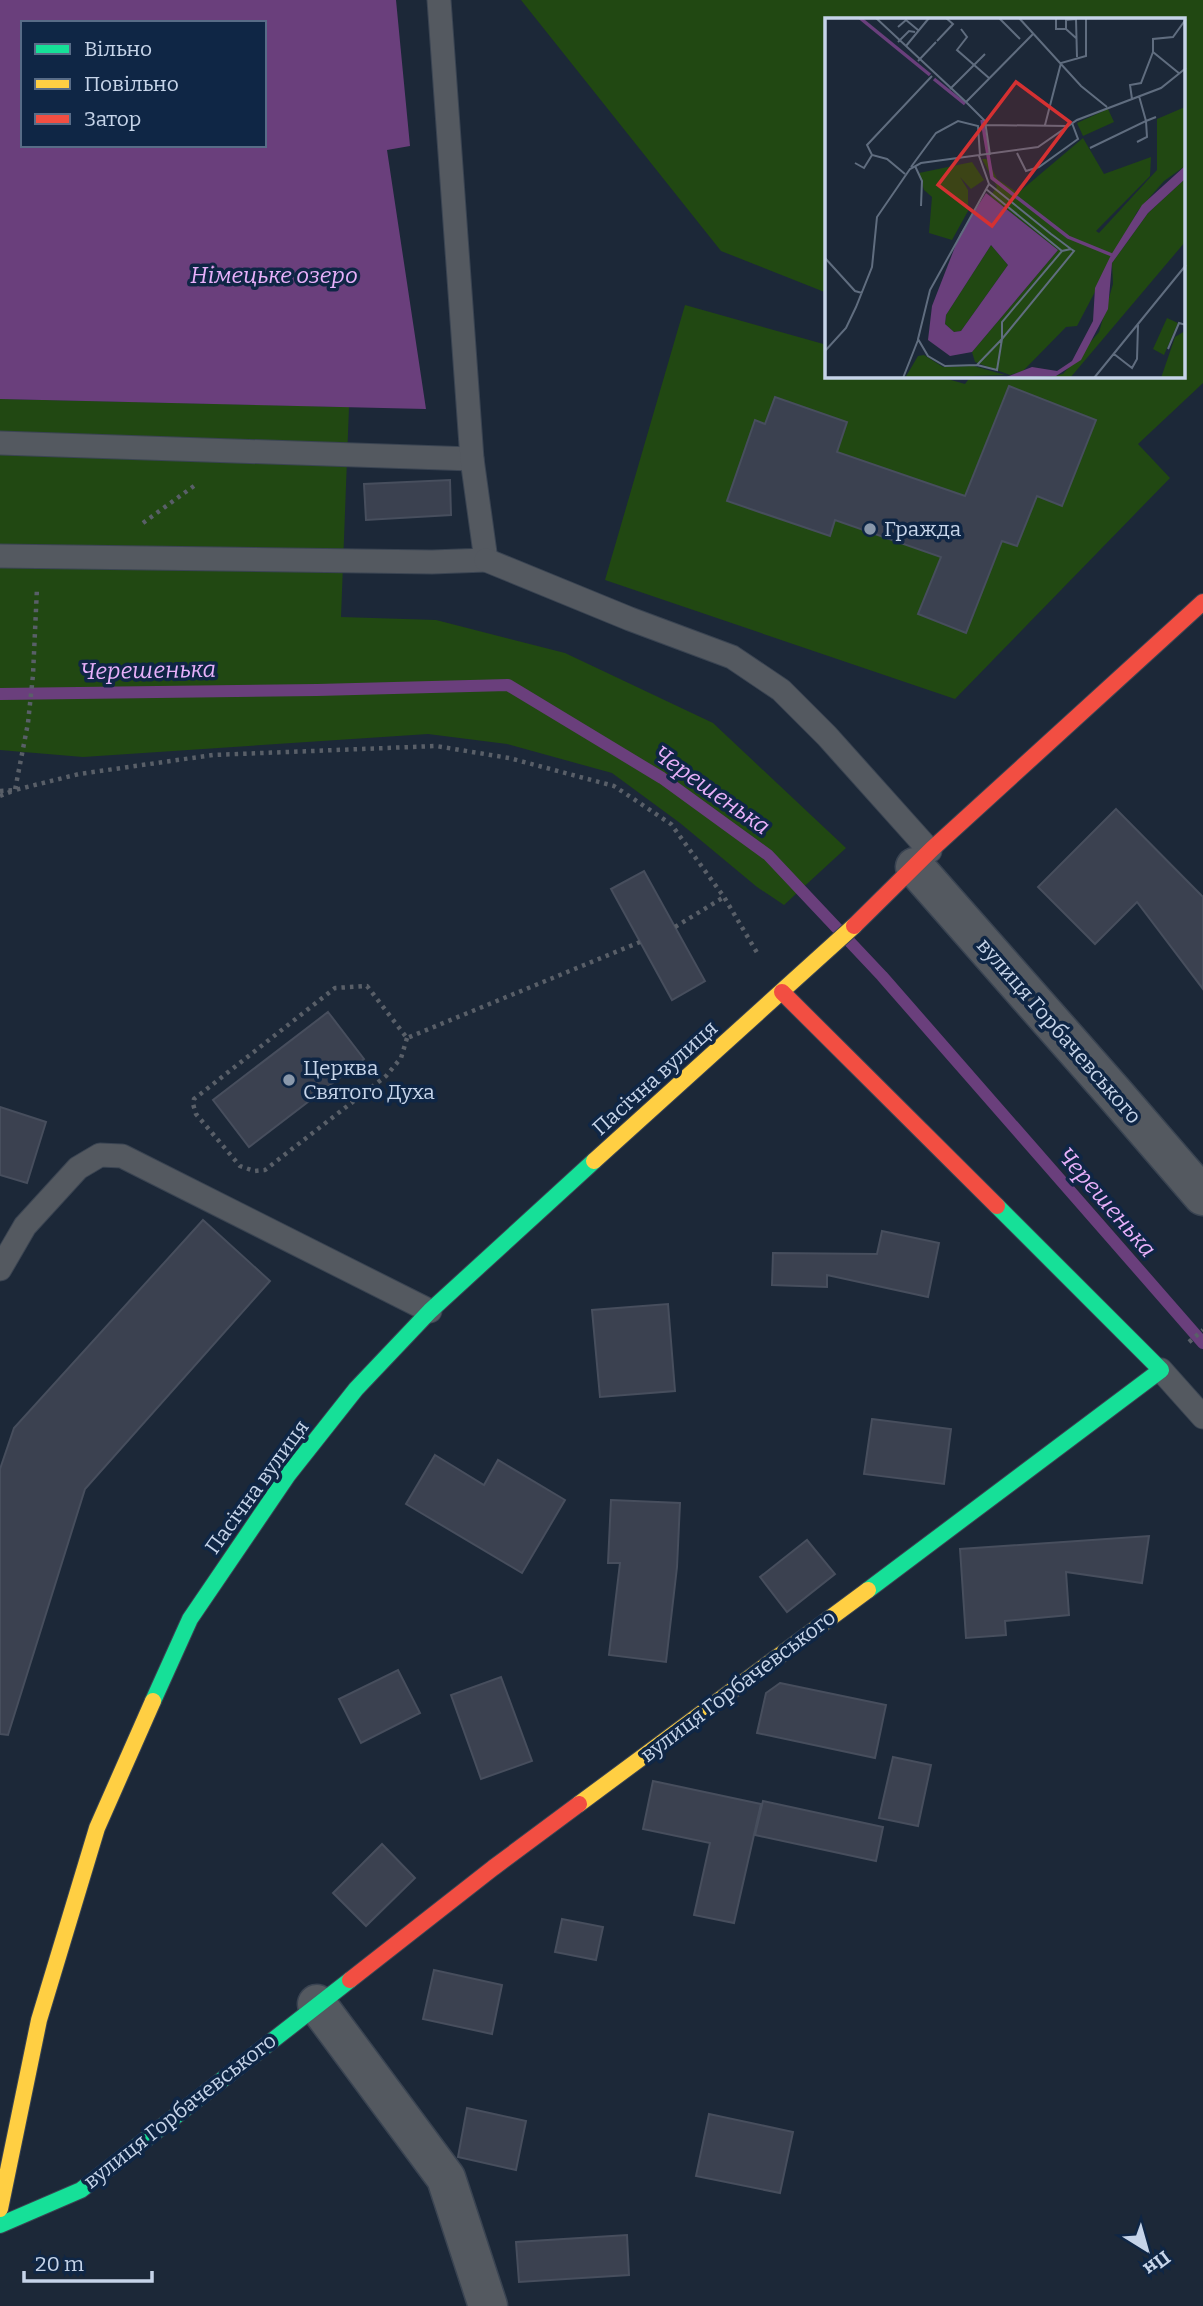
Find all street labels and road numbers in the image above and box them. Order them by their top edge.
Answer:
street label: вулиця Горбачевського [971,933,1147,1129]
street label: Пасічна вулиця [587,1015,723,1141]
street label: Пасічна вулиця [200,1415,314,1559]
street label: вулиця Горбачевського [635,1604,841,1768]
street label: вулиця Горбачевського [78,2028,282,2194]

